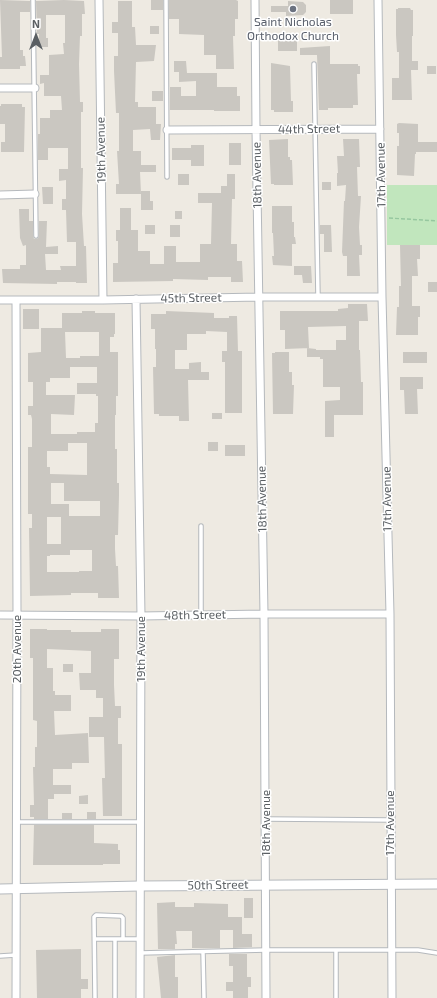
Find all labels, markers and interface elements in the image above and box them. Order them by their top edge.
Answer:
marker: Saint Nicholas Orthodox Church [288,4,298,14]
place label: Saint Nicholas Orthodox Church [247,15,339,43]
north arrow [16,16,56,56]
text: N [32,17,40,30]
street label: 19th Avenue [93,117,109,183]
street label: 44th Street [278,121,340,137]
street label: 18th Avenue [249,142,265,208]
street label: 17th Avenue [373,142,389,208]
street label: 45th Street [160,290,222,306]
street label: 18th Avenue [254,466,270,532]
street label: 17th Avenue [379,466,395,532]
street label: 48th Street [164,607,226,623]
street label: 20th Avenue [10,615,24,683]
street label: 19th Avenue [134,616,148,682]
street label: 18th Avenue [259,790,273,856]
street label: 17th Avenue [383,790,397,856]
street label: 50th Street [187,877,249,893]

